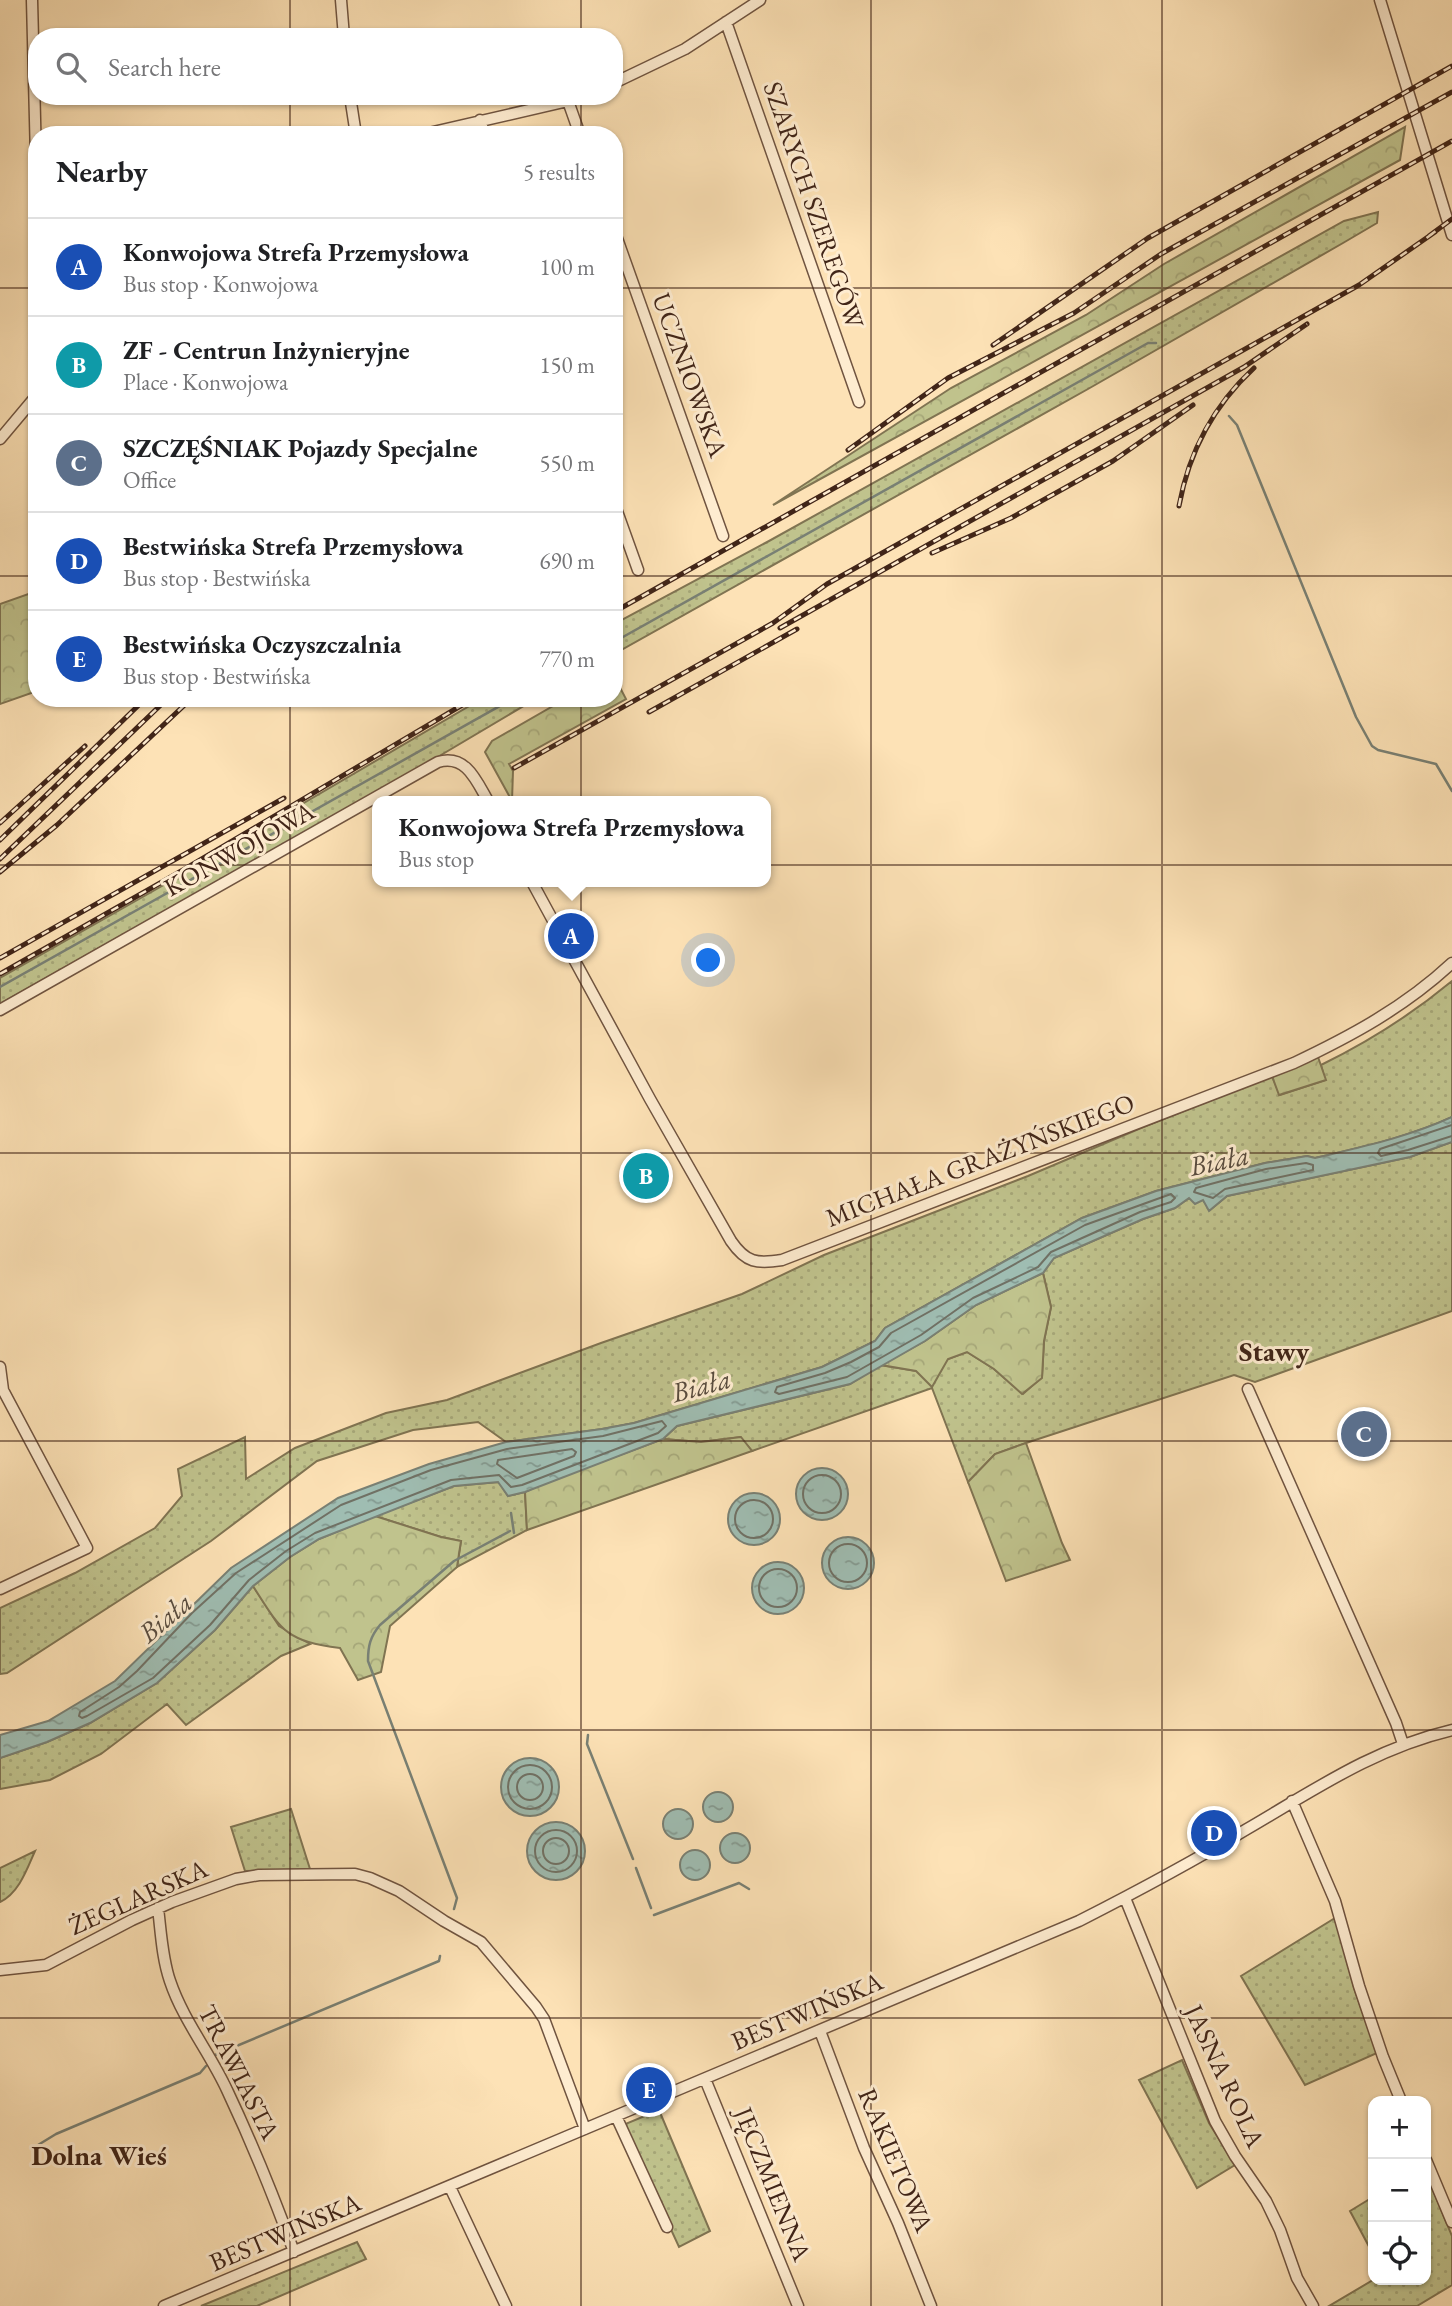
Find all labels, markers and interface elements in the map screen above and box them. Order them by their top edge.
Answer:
search box [28,28,623,105]
icon: search [52,48,90,86]
text: Search here [108,50,221,84]
street label: SZARYCH SZEREGÓW [756,77,873,334]
text: Nearby [56,152,148,191]
text: 5 results [523,157,595,187]
text: Konwojowa Strefa Przemysłowa [123,235,469,269]
text: A [71,252,87,282]
text: 100 m [539,252,595,282]
text: Bus stop · Konwojowa [123,269,318,299]
street label: UCZNIOWSKA [645,288,736,463]
text: ZF - Centrun Inżynieryjne [123,333,410,367]
text: B [72,350,86,380]
text: 150 m [539,350,595,380]
text: Place · Konwojowa [123,367,288,397]
text: SZCZĘŚNIAK Pojazdy Specjalne [123,431,477,465]
text: C [71,448,87,478]
text: 550 m [539,448,595,478]
text: Office [123,465,176,495]
text: Bestwińska Strefa Przemysłowa [123,529,463,563]
text: D [70,546,88,576]
text: 690 m [539,546,595,576]
text: Bus stop · Bestwińska [123,563,310,593]
text: Bestwińska Oczyszczalnia [123,627,401,661]
text: E [72,644,86,674]
text: 770 m [539,644,595,674]
text: Bus stop · Bestwińska [123,661,310,691]
street label: KONWOJOWA [158,793,321,904]
popup [372,796,771,887]
text: Konwojowa Strefa Przemysłowa [399,810,744,844]
text: Bus stop [399,844,474,874]
pin: A [548,910,594,962]
your location [691,943,725,977]
street label: MICHAŁA GRAŻYŃSKIEGO [821,1085,1139,1235]
water label: Biała [1185,1136,1252,1184]
pin: B [623,1150,669,1202]
district label: Stawy [1239,1333,1310,1369]
water label: Biała [666,1360,735,1410]
pin: C [1341,1408,1387,1460]
water label: Biała [130,1584,199,1651]
pin: D [1191,1807,1237,1859]
street label: ŻEGLARSKA [63,1851,214,1943]
street label: BESTWIŃSKA [726,1963,889,2058]
street label: JASNA ROLA [1176,1997,1273,2154]
street label: TRAWIASTA [190,1999,288,2146]
pin: E [626,2064,672,2116]
street label: RAKIETOWA [850,2083,942,2238]
map controls [1368,2096,1431,2285]
button: + [1368,2096,1431,2159]
street label: JĘCZMIENNA [726,2100,820,2267]
district label: Dolna Wieś [31,2137,167,2173]
button: − [1368,2159,1431,2222]
street label: BESTWIŃSKA [204,2184,367,2279]
button: locate [1368,2222,1431,2285]

